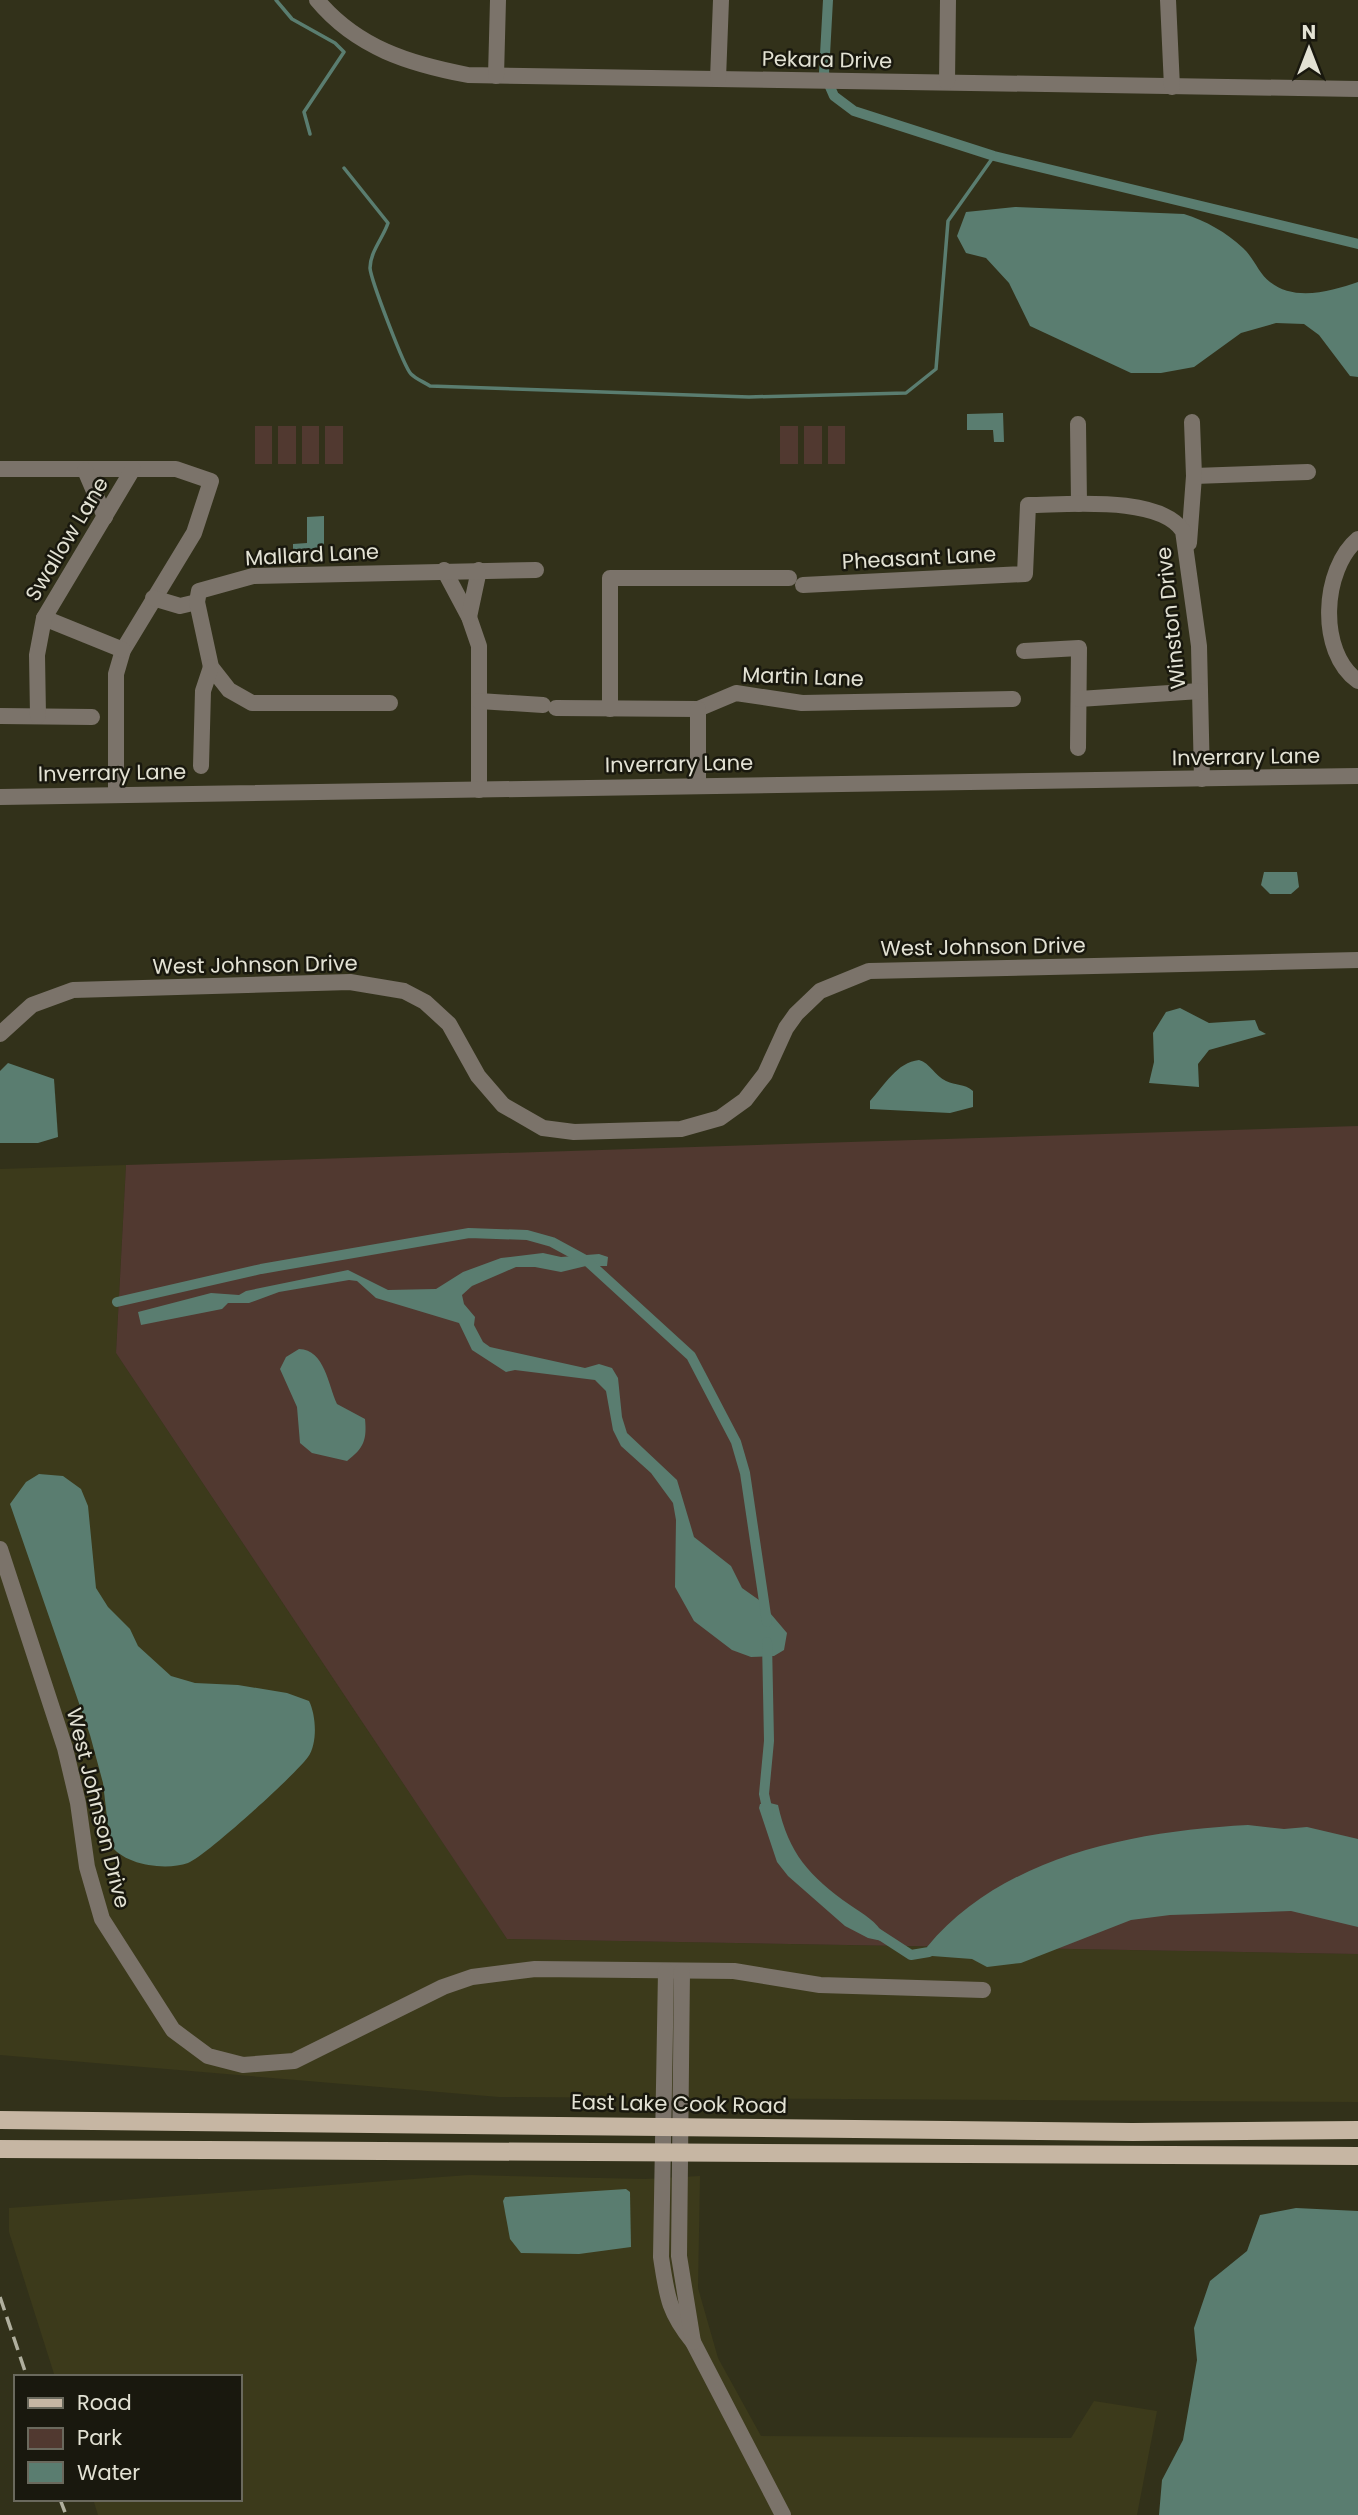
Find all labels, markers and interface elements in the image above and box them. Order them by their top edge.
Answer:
north arrow [1274,14,1344,84]
text: N [1302,19,1316,46]
street label: Pekara Drive [762,44,892,75]
street label: Swallow Lane [18,471,115,606]
street label: Mallard Lane [244,537,380,572]
street label: Pheasant Lane [841,539,997,576]
street label: Winston Drive [1149,546,1192,691]
street label: Martin Lane [742,660,864,693]
street label: Inverrary Lane [1172,741,1320,772]
street label: Inverrary Lane [605,748,753,779]
street label: Inverrary Lane [38,757,186,788]
street label: West Johnson Drive [880,930,1086,963]
street label: West Johnson Drive [152,948,358,981]
street label: West Johnson Drive [60,1705,137,1911]
street label: East Lake Cook Road [571,2087,787,2120]
legend [14,2375,242,2501]
text: Road [77,2388,132,2417]
text: Park [77,2423,122,2452]
text: Water [77,2458,140,2487]

